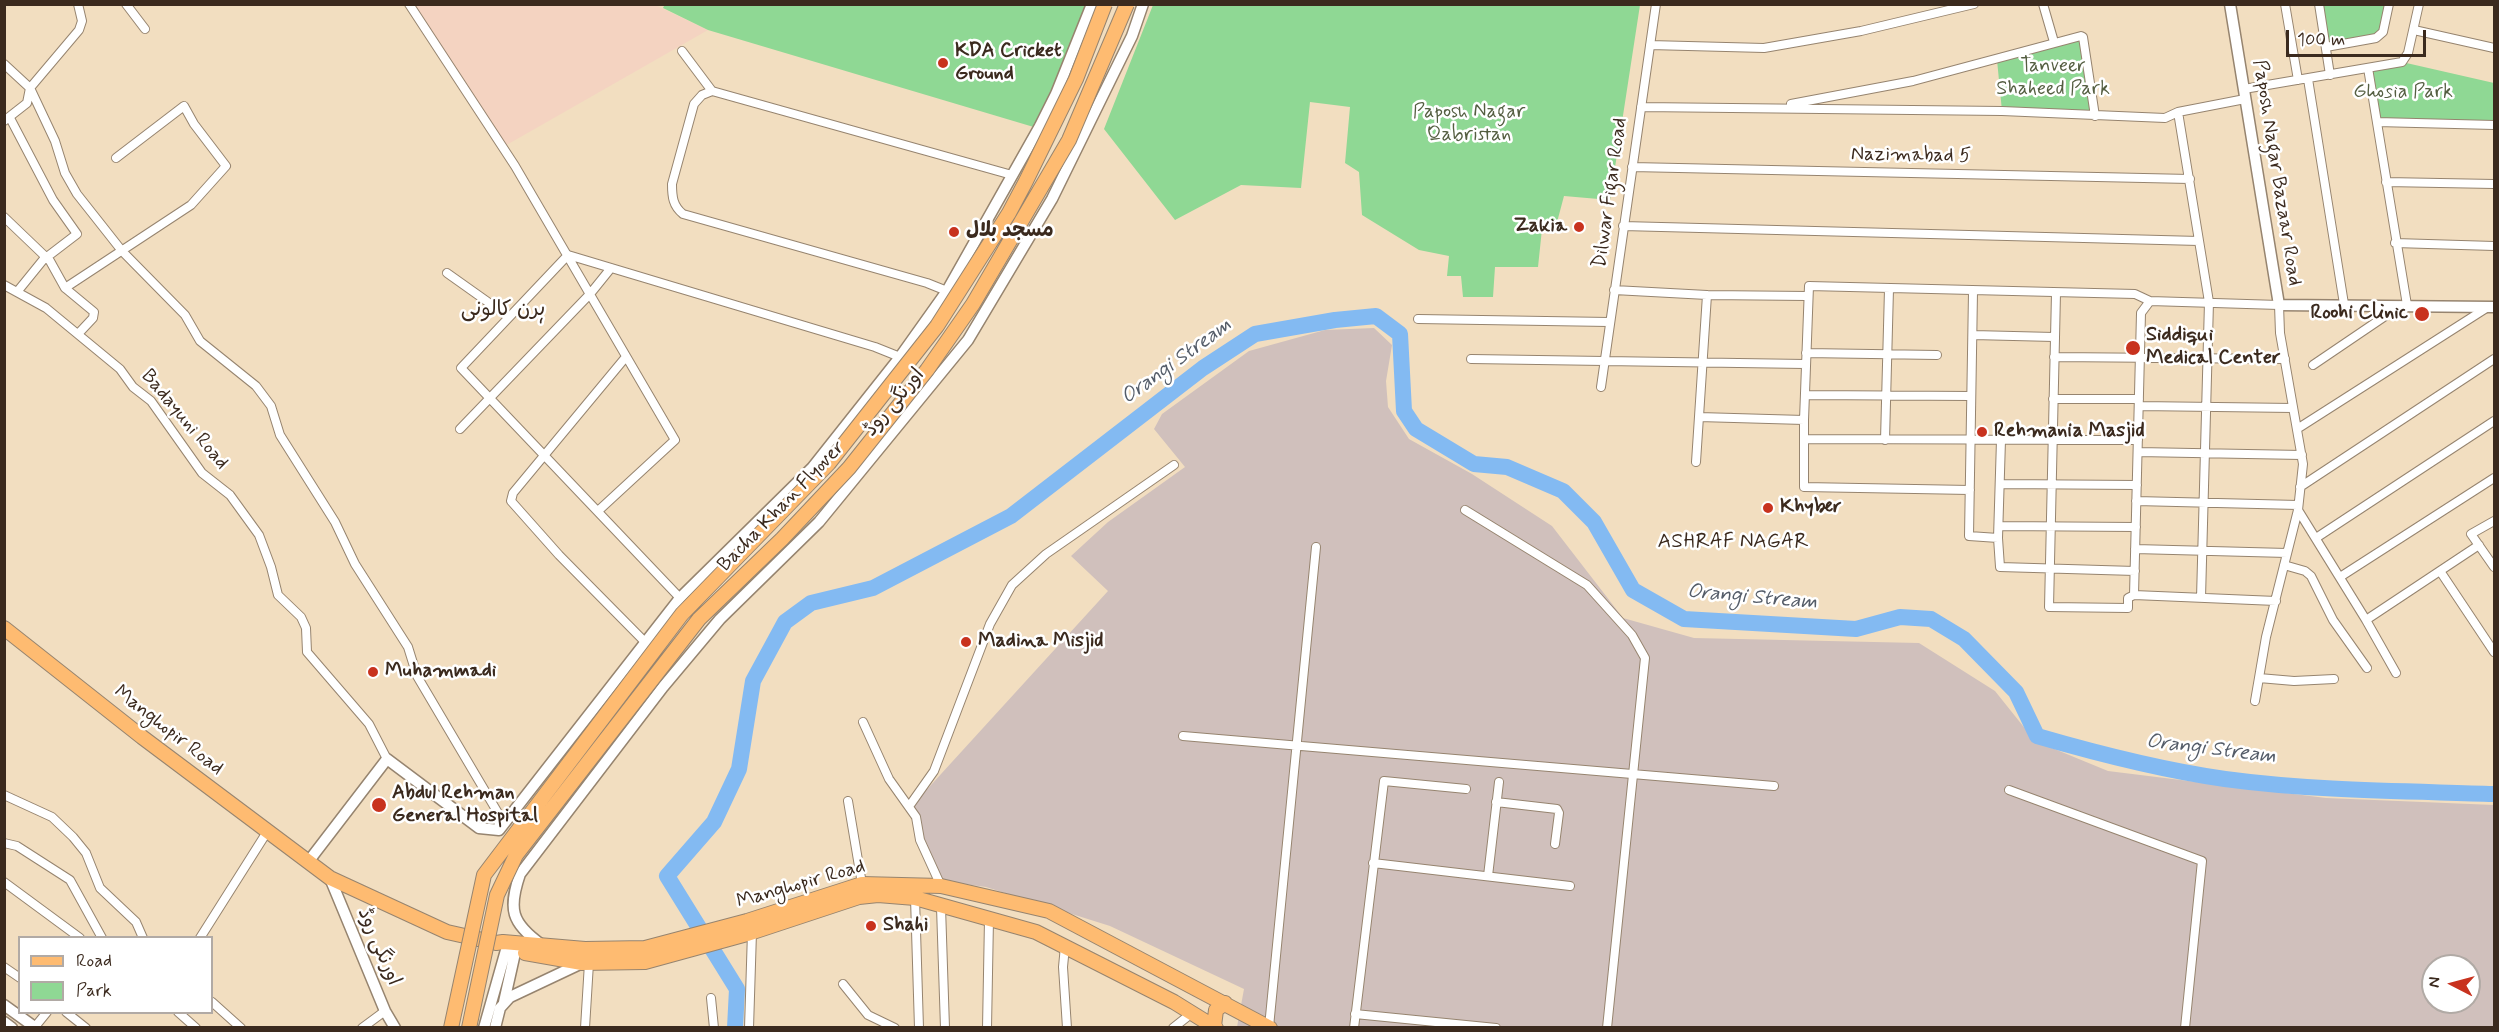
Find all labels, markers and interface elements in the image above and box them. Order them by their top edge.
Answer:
scale bar [2289,18,2428,56]
text: 100 m [2297,28,2345,52]
place label: KDA Cricket Ground [955,40,1061,87]
park label: Tanveer Shaheed Park [1996,55,2110,102]
marker: KDA Cricket Ground [936,56,950,70]
street label: Paposh Nagar Bazaar Road [2246,58,2306,288]
park label: Ghosia Park [2353,81,2453,105]
park label: Paposh Nagar Qabristan [1413,101,1525,148]
street label: Dilwar Figar Road [1589,116,1633,270]
street label: Nazimabad 5 [1851,143,1971,169]
place label: Zakia [1514,215,1567,239]
place label: مسجد بلال [966,220,1054,244]
marker: Zakia [1572,220,1586,234]
marker: مسجد بلال [947,225,961,239]
district label: ہرن کالونی [461,298,545,324]
place label: Roohi Clinic [2310,302,2408,326]
marker: Roohi Clinic [2413,305,2431,323]
water label: Orangi Stream [1117,313,1237,411]
place label: Siddiqui Medical Center [2146,324,2280,371]
marker: Siddiqui Medical Center [2124,339,2142,357]
street label: اورنگی روڈ [860,364,930,442]
street label: Badayuni Road [135,365,233,475]
place label: Rehmania Masjid [1994,420,2145,444]
marker: Rehmania Masjid [1975,425,1989,439]
street label: Bacha Khan Flyover [713,437,851,577]
place label: Khyber [1780,496,1842,520]
marker: Khyber [1761,501,1775,515]
district label: ASHRAF NAGAR [1649,530,1817,556]
water label: Orangi Stream [1686,580,1818,616]
place label: Madina Misjid [978,630,1103,654]
marker: Madina Misjid [959,635,973,649]
place label: Muhammadi [385,660,496,684]
marker: Muhammadi [366,665,380,679]
street label: Manghopir Road [108,681,228,781]
water label: Orangi Stream [2145,730,2277,770]
place label: Abdul Rehman General Hospital [392,782,538,829]
marker: Abdul Rehman General Hospital [370,796,388,814]
street label: Manghopir Road [734,855,868,915]
street label: اورنگی روڈ [351,905,405,989]
place label: Shahi [883,914,928,938]
marker: Shahi [864,919,878,933]
legend [18,936,213,1014]
text: Road [76,949,112,973]
north arrow [2421,954,2481,1014]
text: N [2424,976,2446,989]
text: Park [76,979,112,1003]

